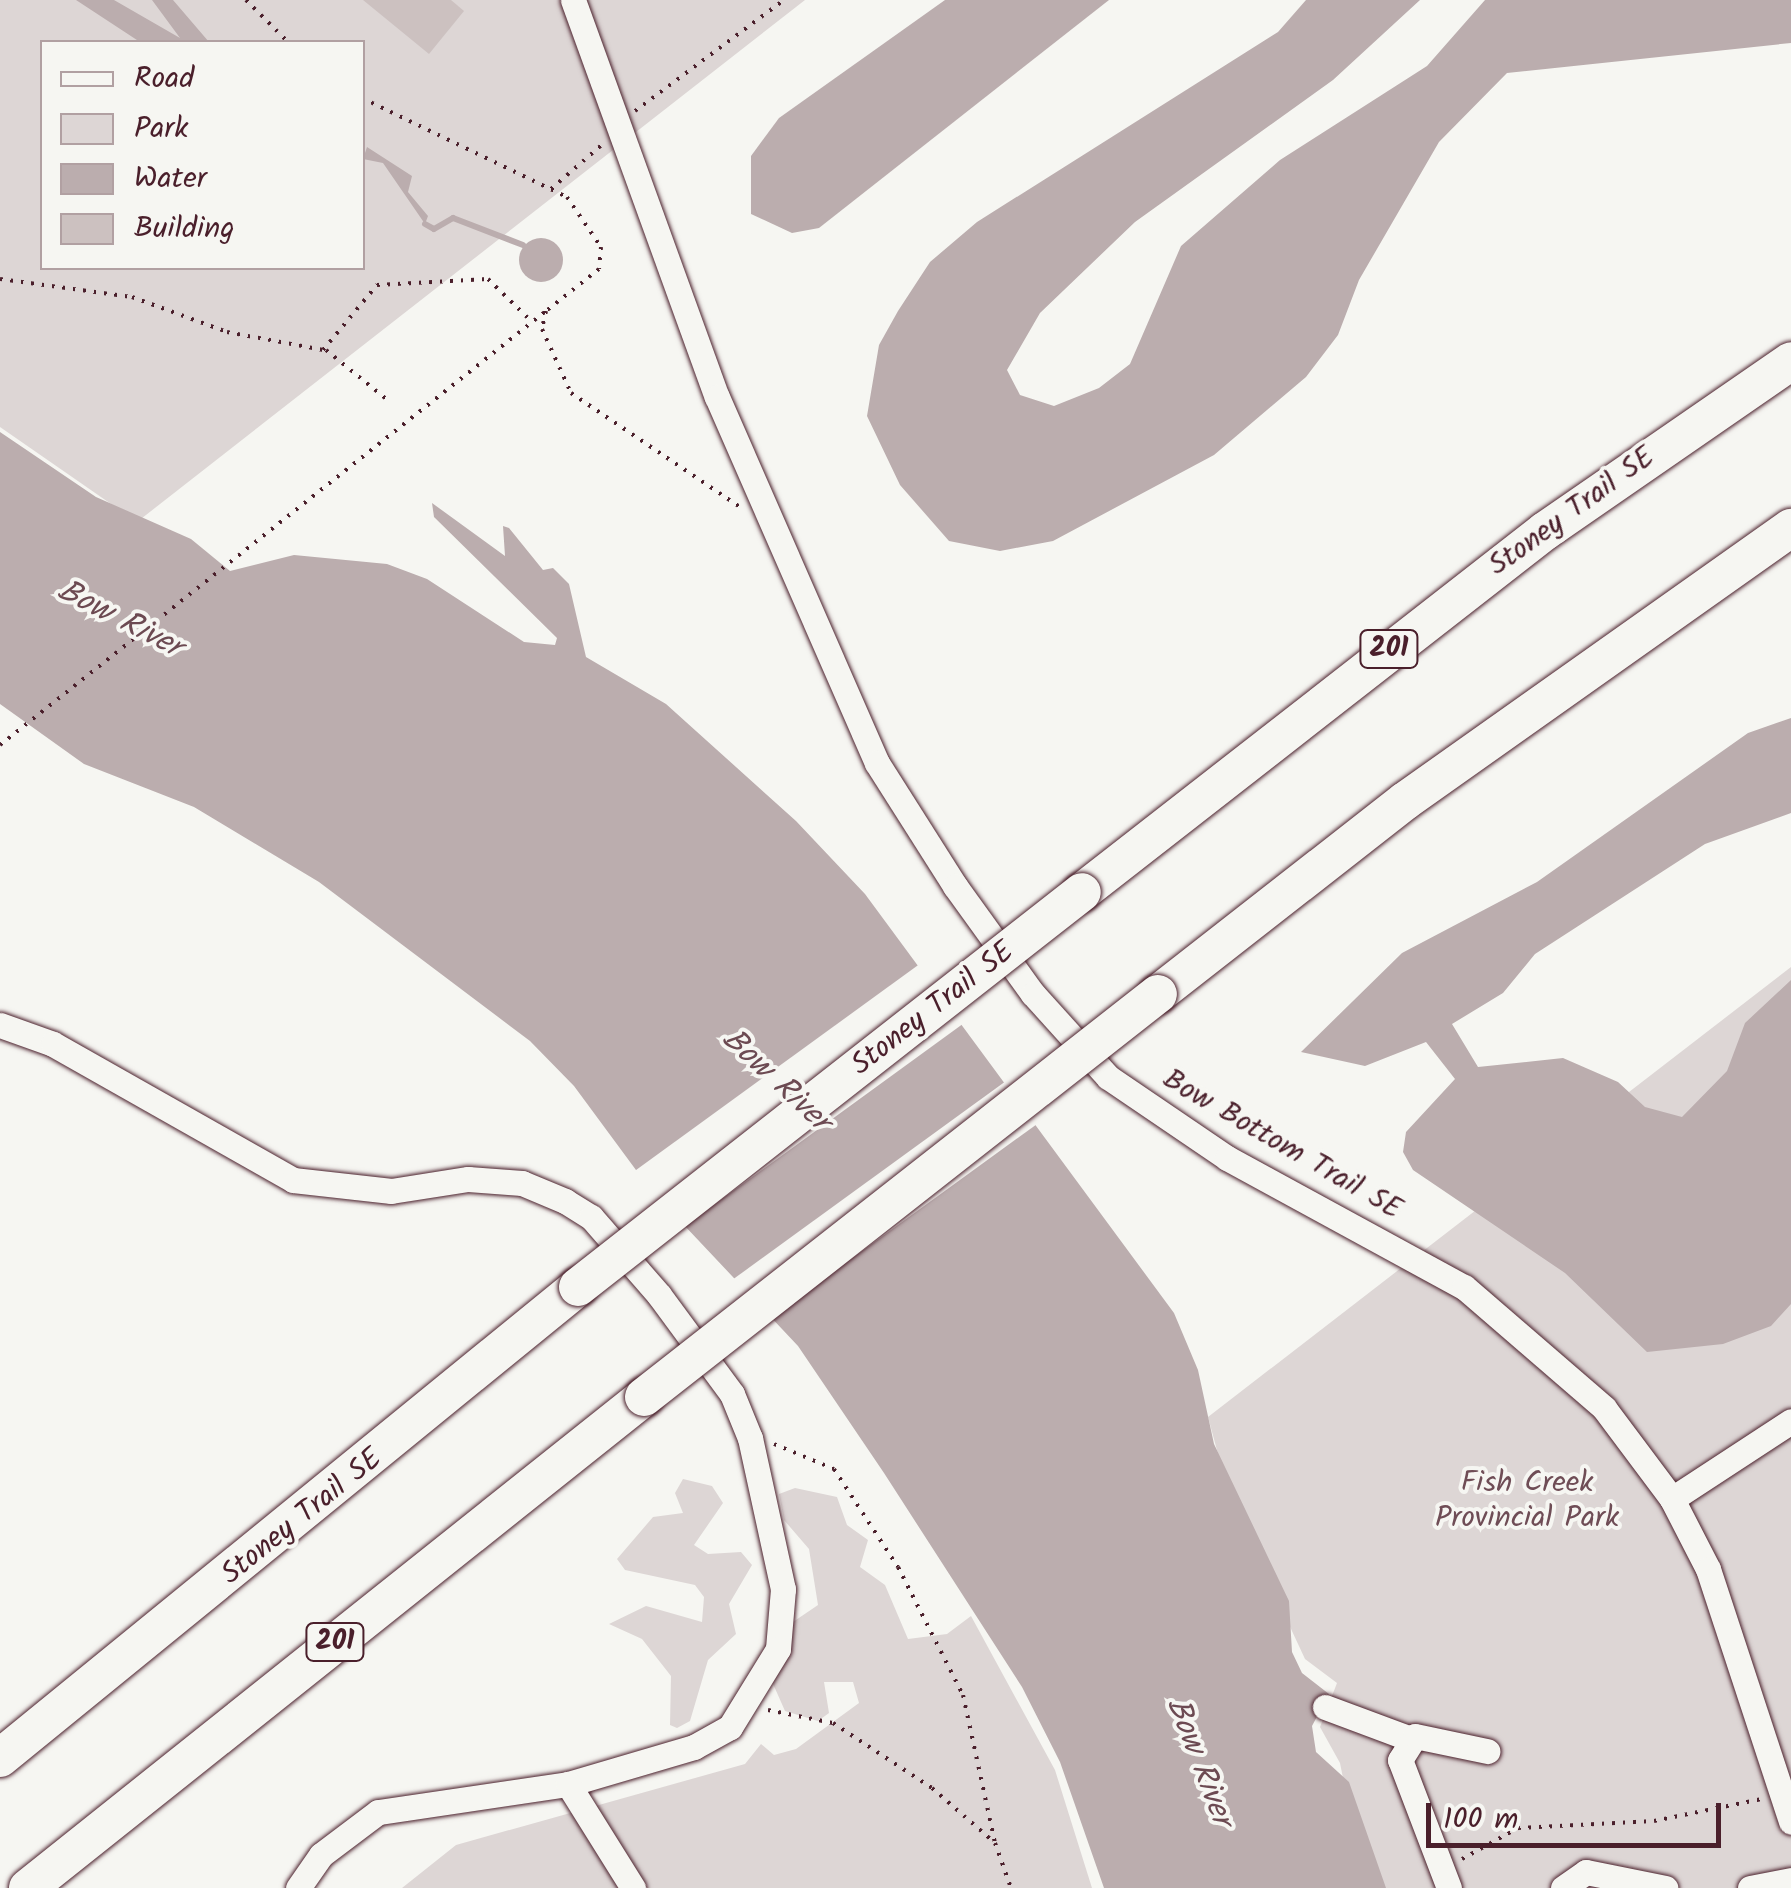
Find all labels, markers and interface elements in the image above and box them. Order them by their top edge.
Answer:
legend [40,40,365,270]
text: Road [134,55,194,103]
text: Park [134,105,188,153]
text: Water [134,155,207,203]
text: Building [134,205,234,253]
street label: Stoney Trail SE [1482,440,1662,584]
water label: Bow River [51,572,187,668]
road number: 201 [1359,626,1419,672]
street label: Stoney Trail SE [844,934,1022,1084]
water label: Bow River [713,1021,837,1141]
street label: Bow Bottom Trail SE [1156,1062,1408,1228]
street label: Stoney Trail SE [214,1441,390,1593]
park label: Fish Creek Provincial Park [1435,1465,1619,1536]
road number: 201 [305,1619,365,1665]
water label: Bow River [1156,1693,1240,1831]
scale bar [1431,1783,1726,1845]
text: 100 m [1443,1796,1518,1844]

